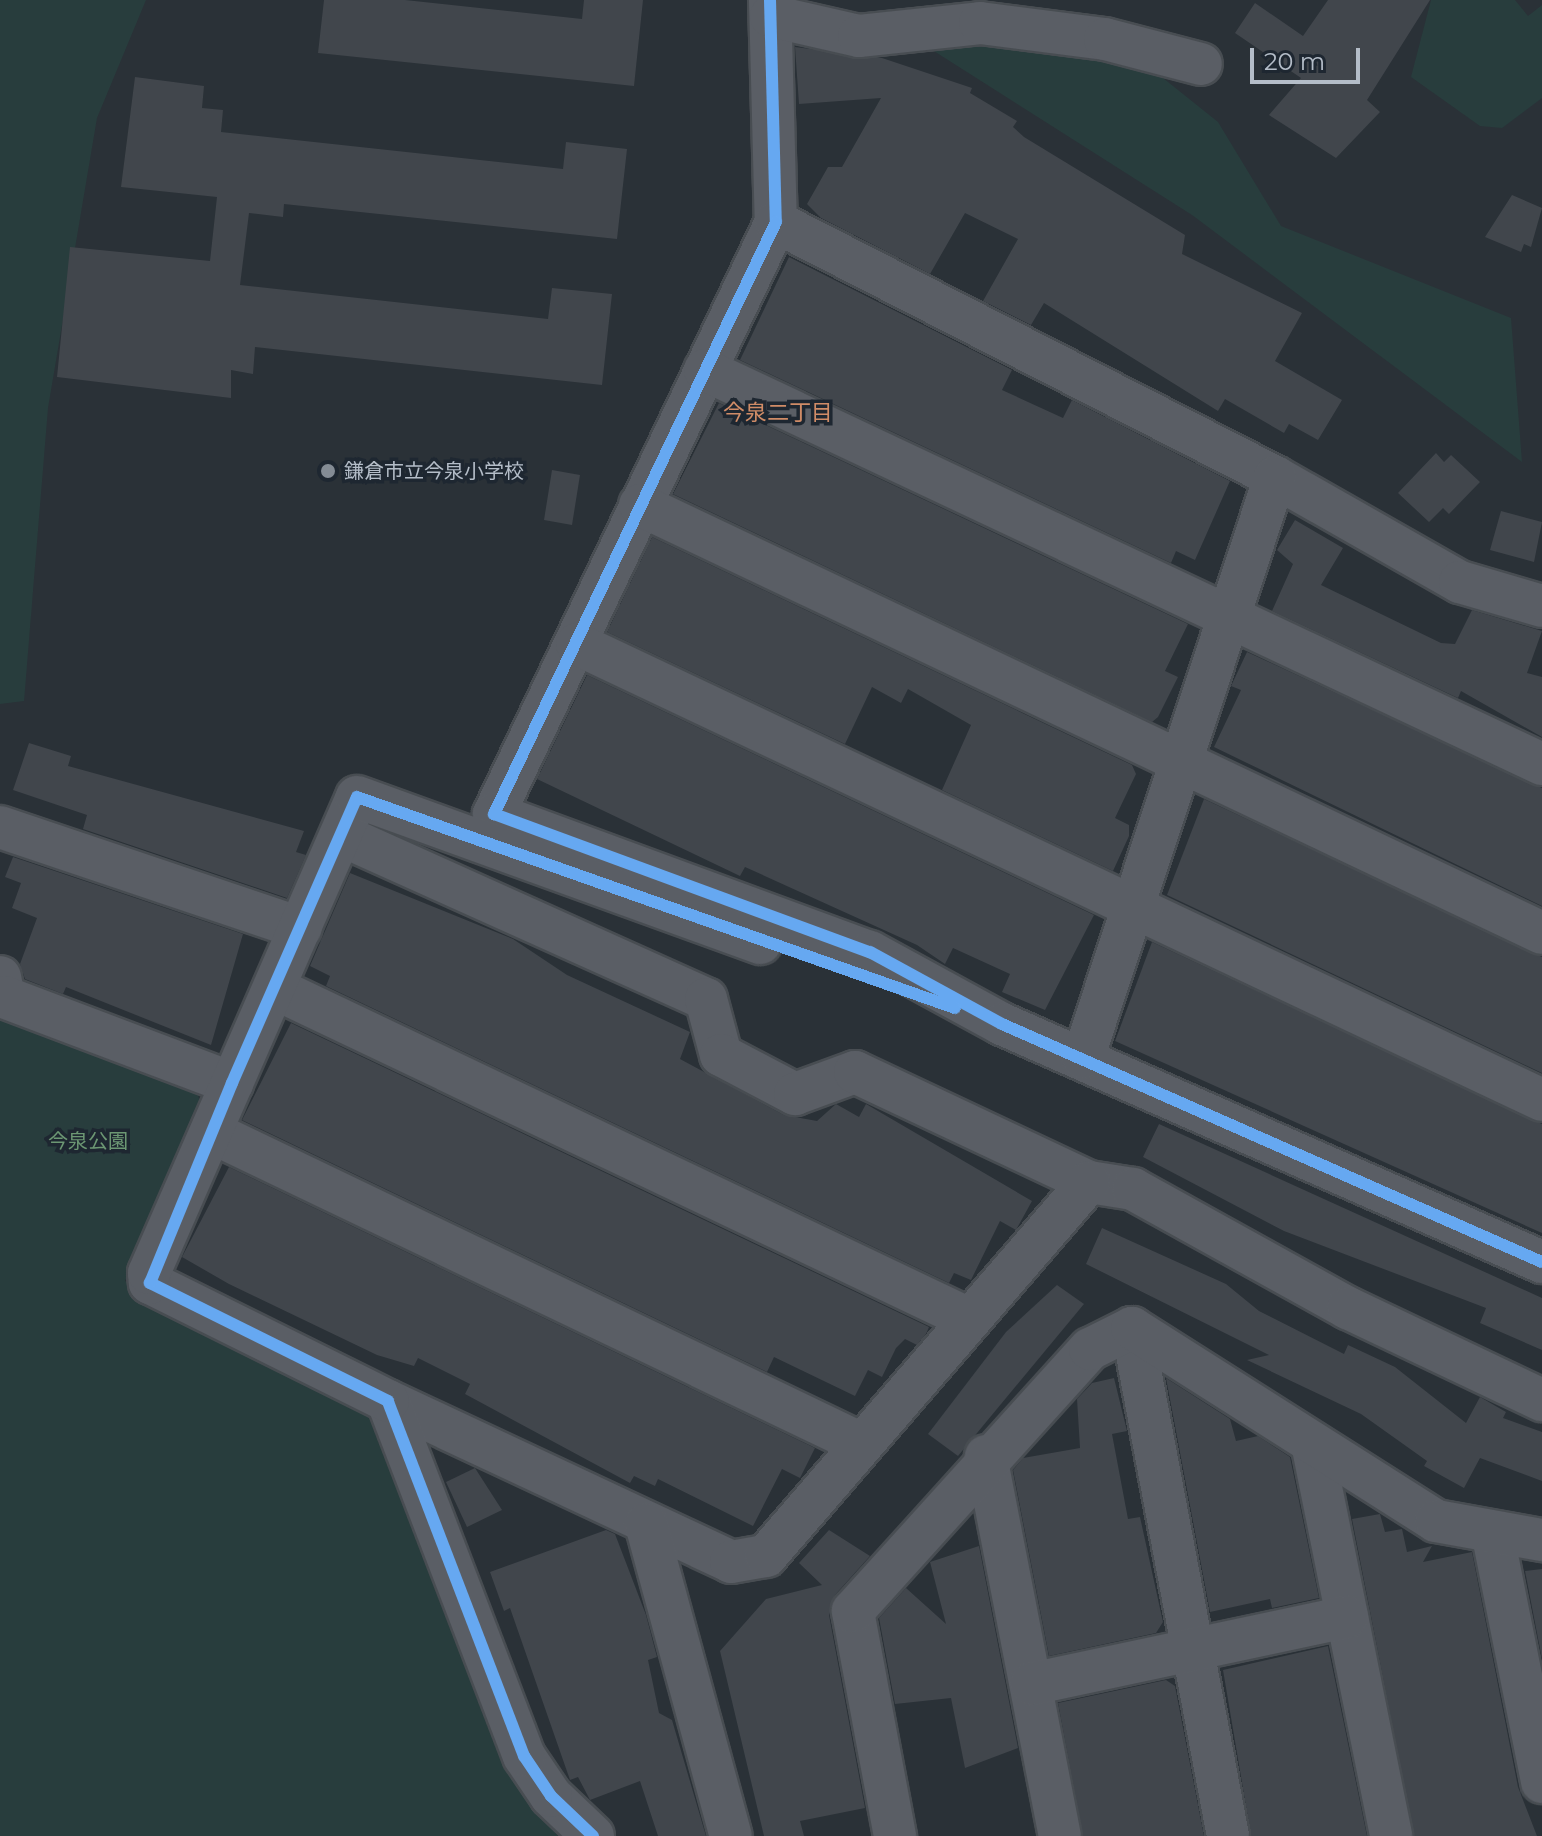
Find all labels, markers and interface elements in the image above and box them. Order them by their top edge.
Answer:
scale bar [1254,32,1364,82]
text: 20 m [1264,47,1325,76]
district label: 今泉二丁目 [723,400,833,426]
place label: 鎌倉市立今泉小学校 [344,459,524,483]
marker: 鎌倉市立今泉小学校 [319,462,337,480]
park label: 今泉公園 [48,1129,128,1153]

